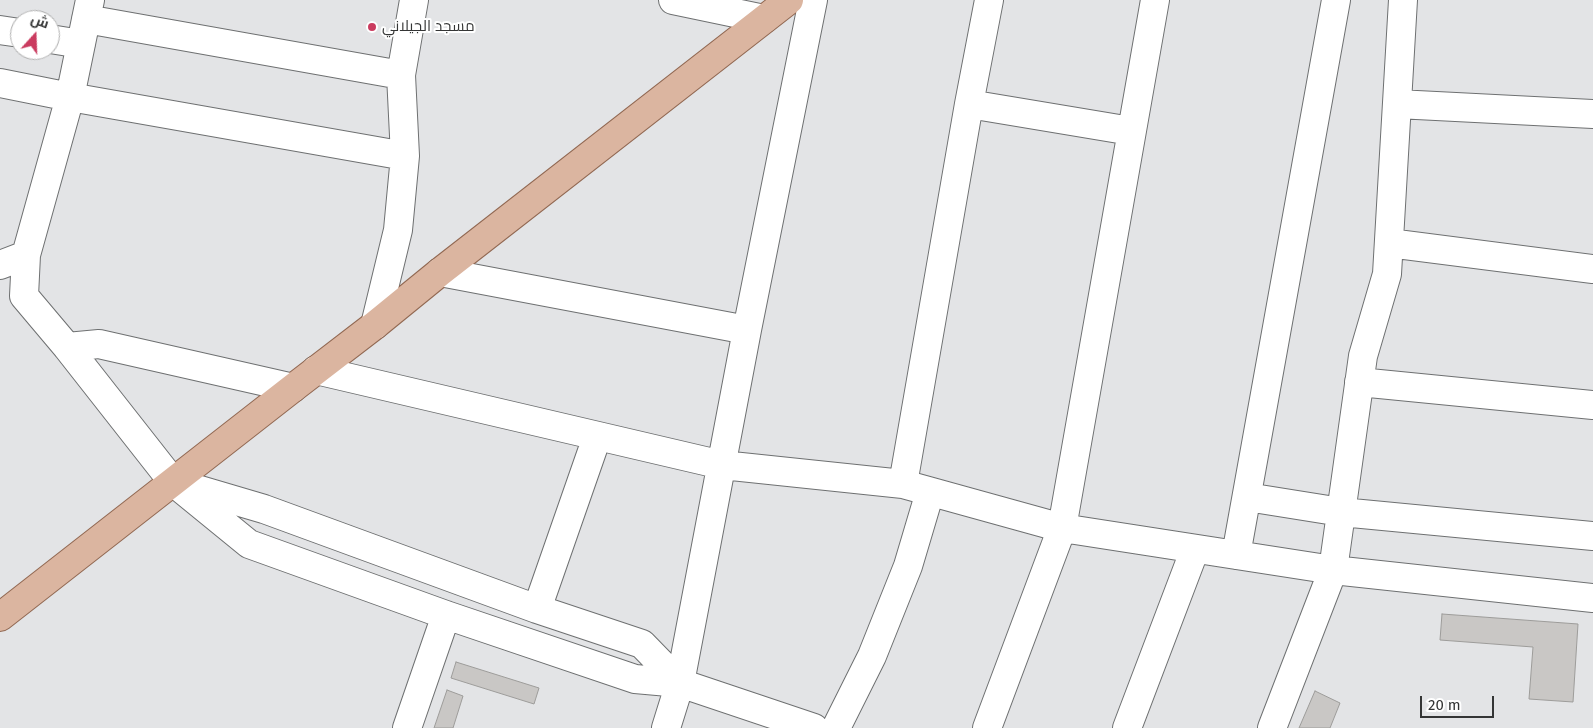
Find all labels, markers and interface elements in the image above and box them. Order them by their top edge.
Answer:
north arrow [10,10,60,60]
text: ش [29,10,51,32]
place label: مسجد الجيلاني [382,18,475,36]
marker: مسجد الجيلاني [366,21,378,33]
scale bar [1423,686,1497,718]
text: 20 m [1428,696,1461,714]

